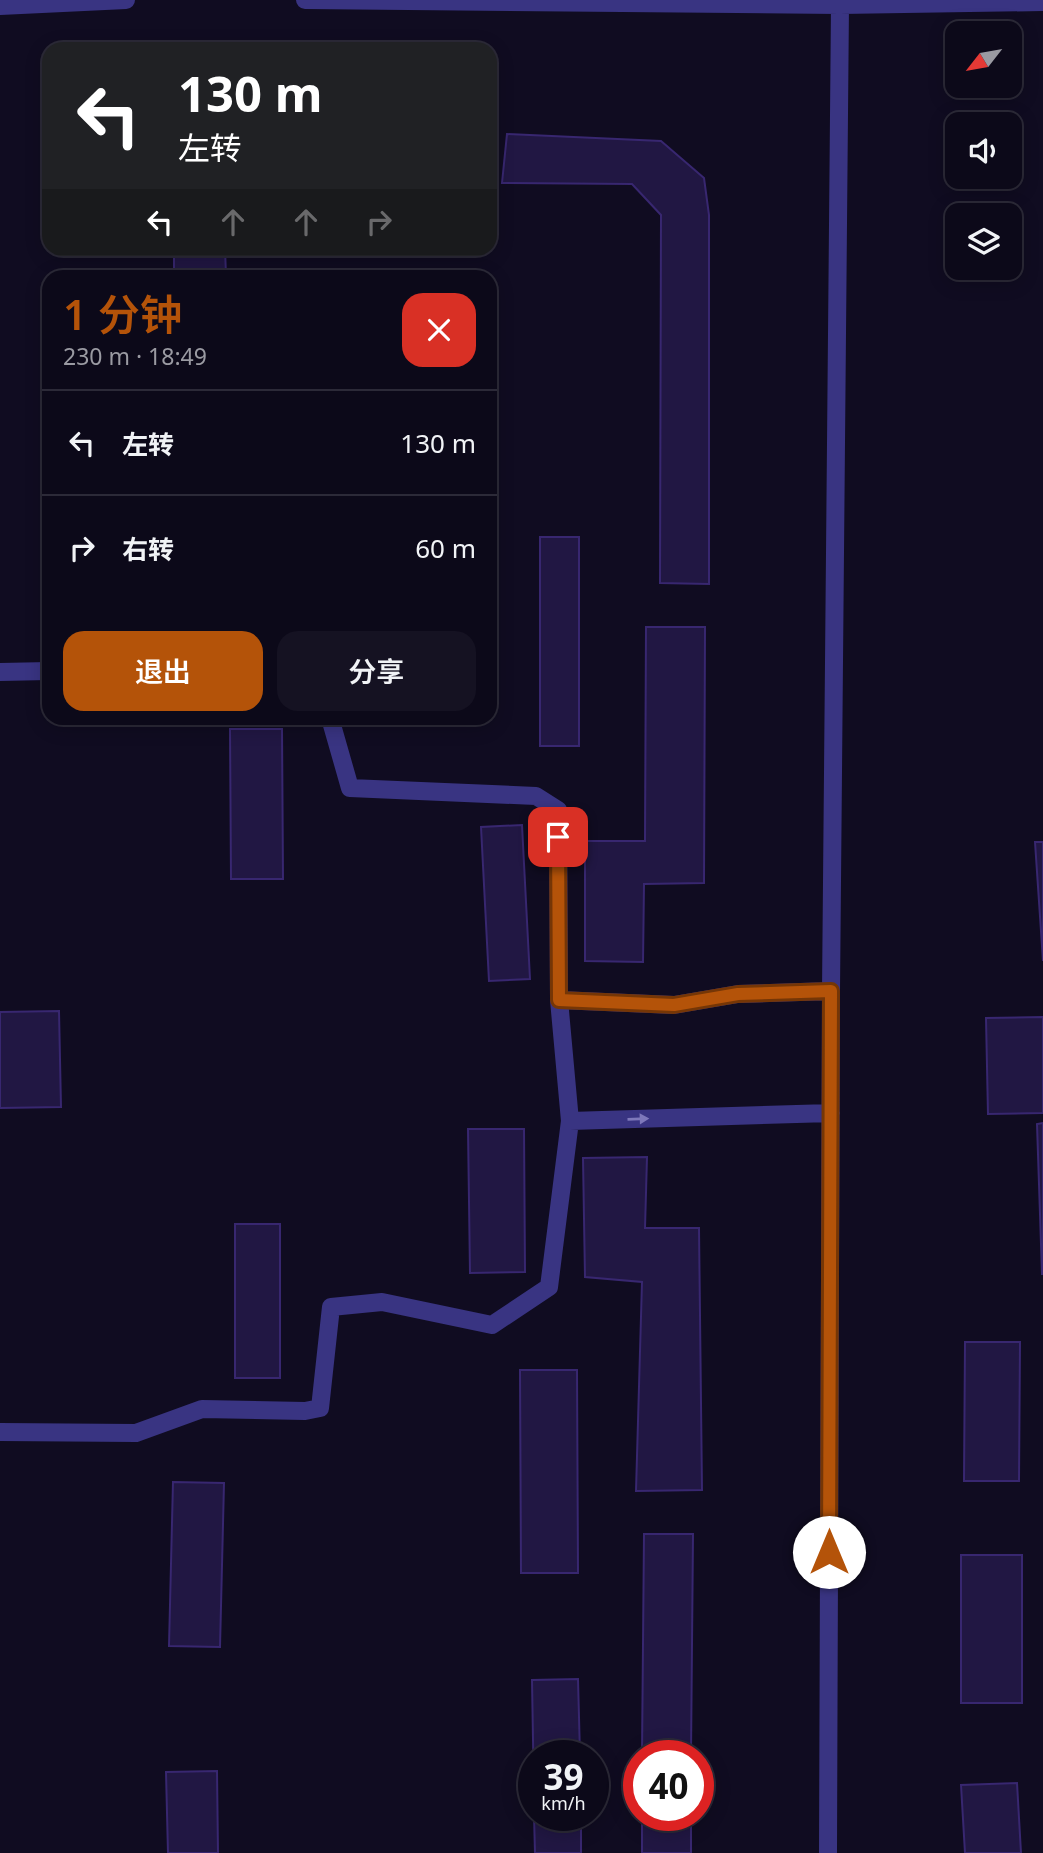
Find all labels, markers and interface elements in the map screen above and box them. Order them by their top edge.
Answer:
north arrow [945,21,1022,98]
map controls [945,21,1022,280]
text: 130 m [178,60,323,126]
icon: left [63,70,154,161]
button: sound [945,112,1022,189]
text: 左转 [178,126,242,169]
icon: left [141,203,179,241]
icon: ahead [214,203,252,241]
icon: ahead [287,203,325,241]
icon: right [360,203,398,241]
button: layers [945,203,1022,280]
text: 1 分钟 [63,285,182,342]
button: close [402,293,476,367]
text: 230 m · 18:49 [63,340,207,372]
icon: left [63,424,101,462]
text: 130 m [400,425,476,461]
text: 左转 [122,426,174,462]
icon: right [63,529,101,567]
text: 60 m [415,530,476,566]
text: 右转 [122,531,174,567]
button: 退出 [63,631,263,711]
button: 分享 [277,631,476,711]
pin [528,807,588,867]
icon: arrive [539,818,577,856]
one-way arrow [627,1113,649,1125]
position arrow [792,1515,866,1589]
speed limit sign: 40 [623,1740,714,1831]
text: 39 [543,1753,584,1800]
text: km/h [541,1791,586,1815]

